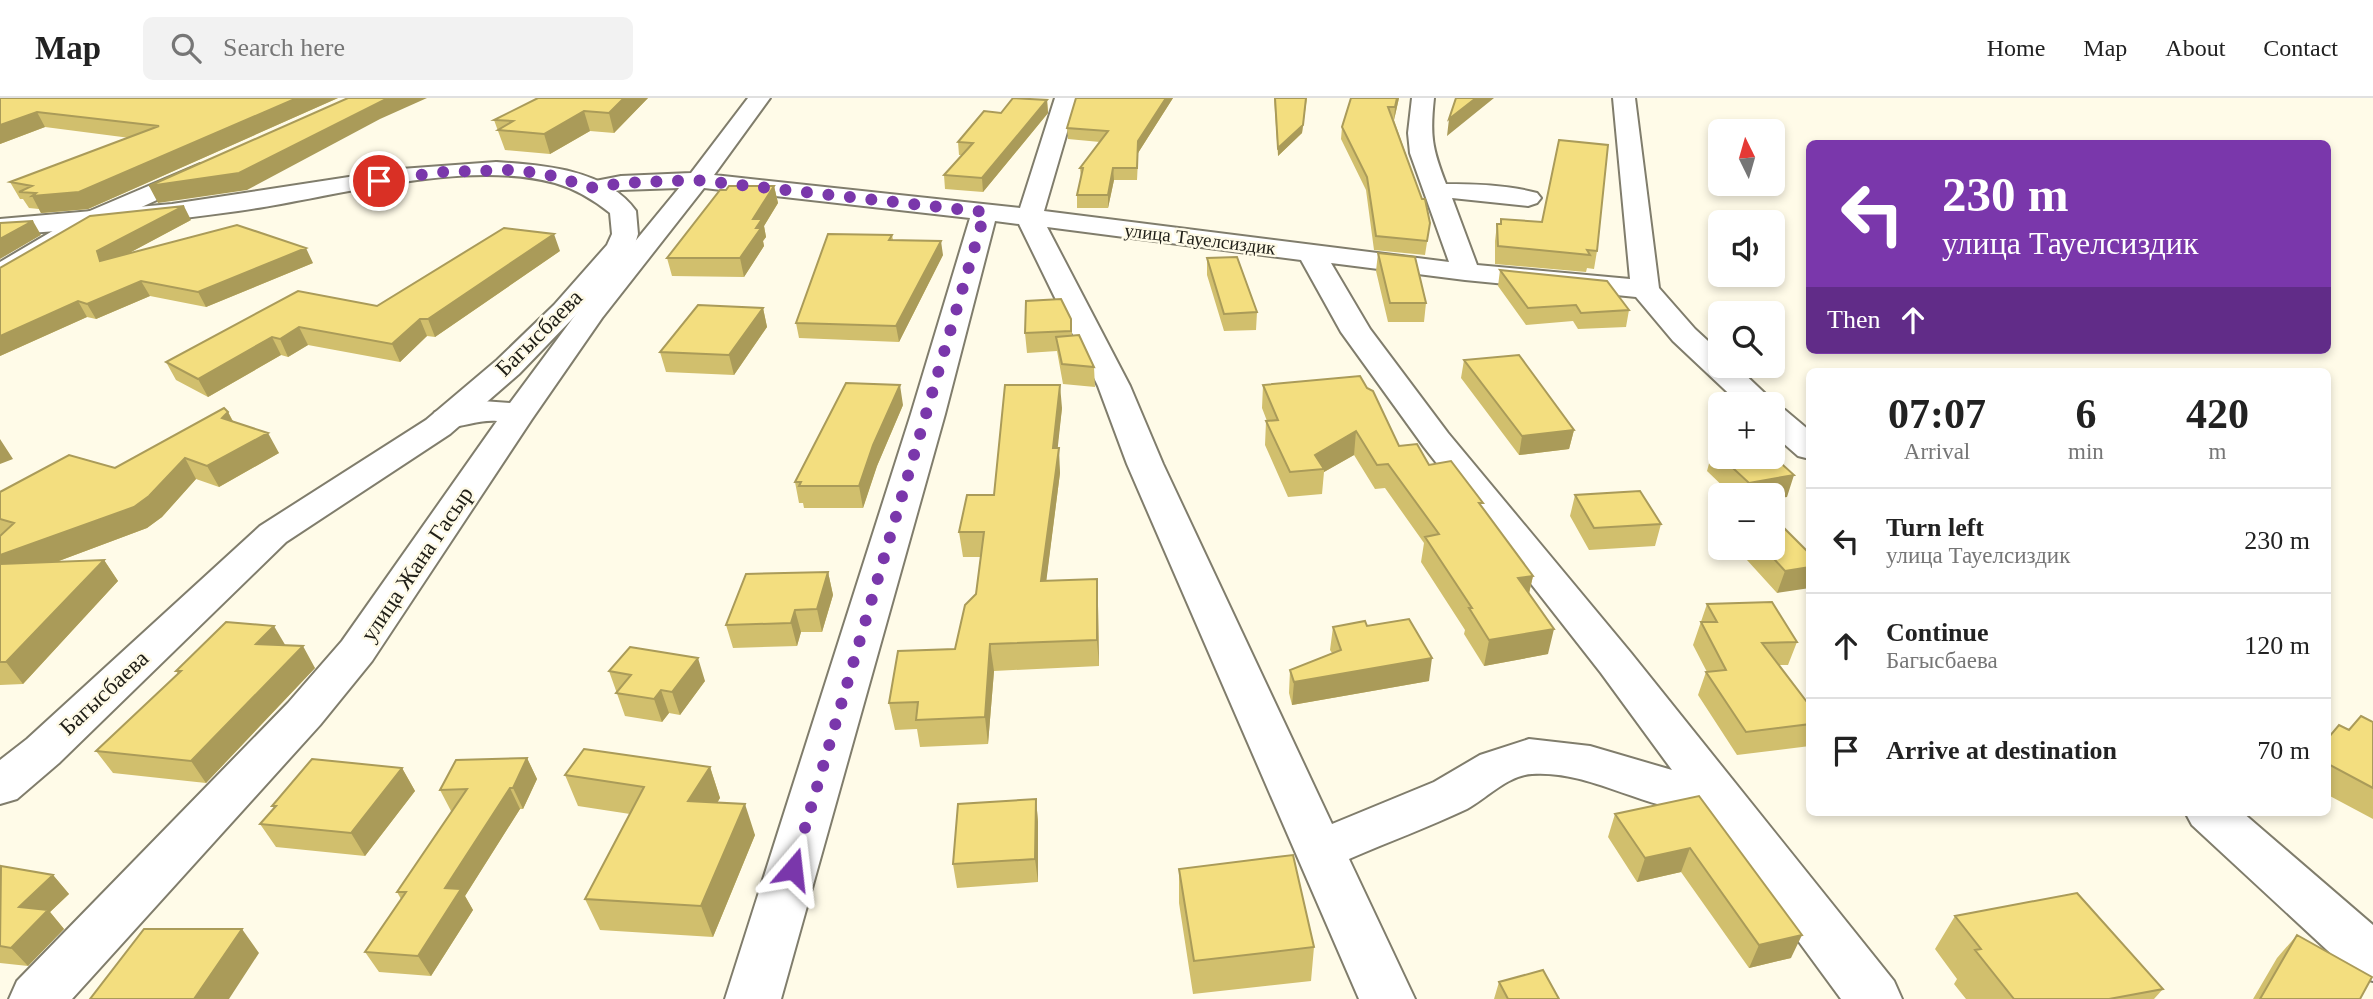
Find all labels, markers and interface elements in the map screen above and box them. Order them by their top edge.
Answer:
search box [143,17,633,80]
icon: search [167,29,205,67]
text: Map [35,30,101,66]
text: Search here [223,33,345,62]
text: Home [1987,35,2045,61]
text: Map [2083,35,2127,61]
text: About [2165,35,2225,61]
text: Contact [2263,35,2338,61]
north arrow [1708,119,1785,196]
map controls [1708,119,1785,560]
pin [349,151,409,211]
icon: arrive [360,162,398,200]
text: 230 m [1942,167,2069,222]
icon: left [1827,168,1918,259]
button: sound [1708,210,1785,287]
street label: улица Тауелсиздик [1123,219,1278,259]
text: улица Тауелсиздик [1942,225,2198,261]
street label: Багысбаева [491,285,587,381]
button: search [1708,301,1785,378]
icon: ahead [1894,301,1932,339]
text: Then [1827,305,1880,334]
text: 07:07 [1888,391,1986,437]
text: 6 [2075,391,2096,437]
text: 420 [2186,391,2249,437]
button: + [1708,392,1785,469]
text: Arrival [1904,439,1970,464]
text: min [2068,439,2104,464]
text: m [2208,439,2226,464]
street label: улица Жана Гасыр [356,482,478,646]
button: − [1708,483,1785,560]
text: Turn left [1886,513,1984,542]
icon: left [1827,522,1865,560]
text: 230 m [2244,526,2310,555]
text: улица Тауелсиздик [1886,543,2070,568]
text: Continue [1886,618,1989,647]
icon: ahead [1827,627,1865,665]
text: 120 m [2244,631,2310,660]
street label: Багысбаева [55,646,153,740]
text: Багысбаева [1886,648,1998,673]
icon: arrive [1827,732,1865,770]
text: Arrive at destination [1886,736,2117,765]
text: 70 m [2257,736,2310,765]
position arrow [756,832,830,906]

